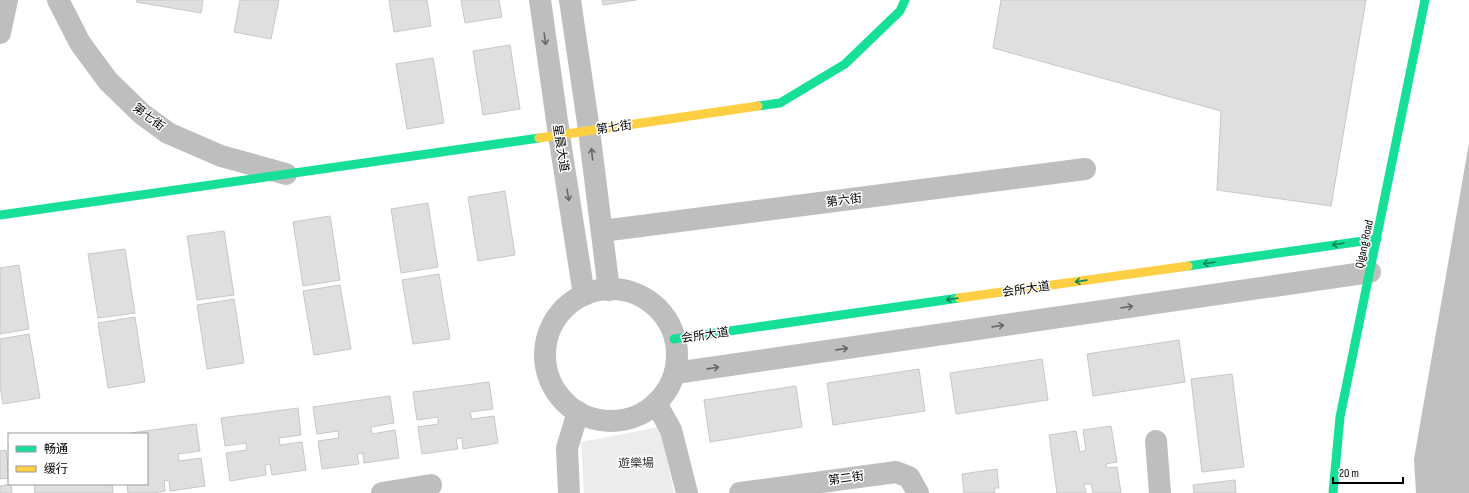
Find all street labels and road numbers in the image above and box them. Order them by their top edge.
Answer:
street label: 第七街 [130,100,167,134]
street label: 第七街 [595,118,633,137]
street label: 星晨大道 [549,123,572,173]
street label: 第六街 [825,191,863,210]
street label: Qigang Road [1352,218,1377,270]
street label: 会所大道 [1001,279,1051,300]
street label: 会所大道 [680,325,730,346]
street label: 第二街 [827,469,865,488]

